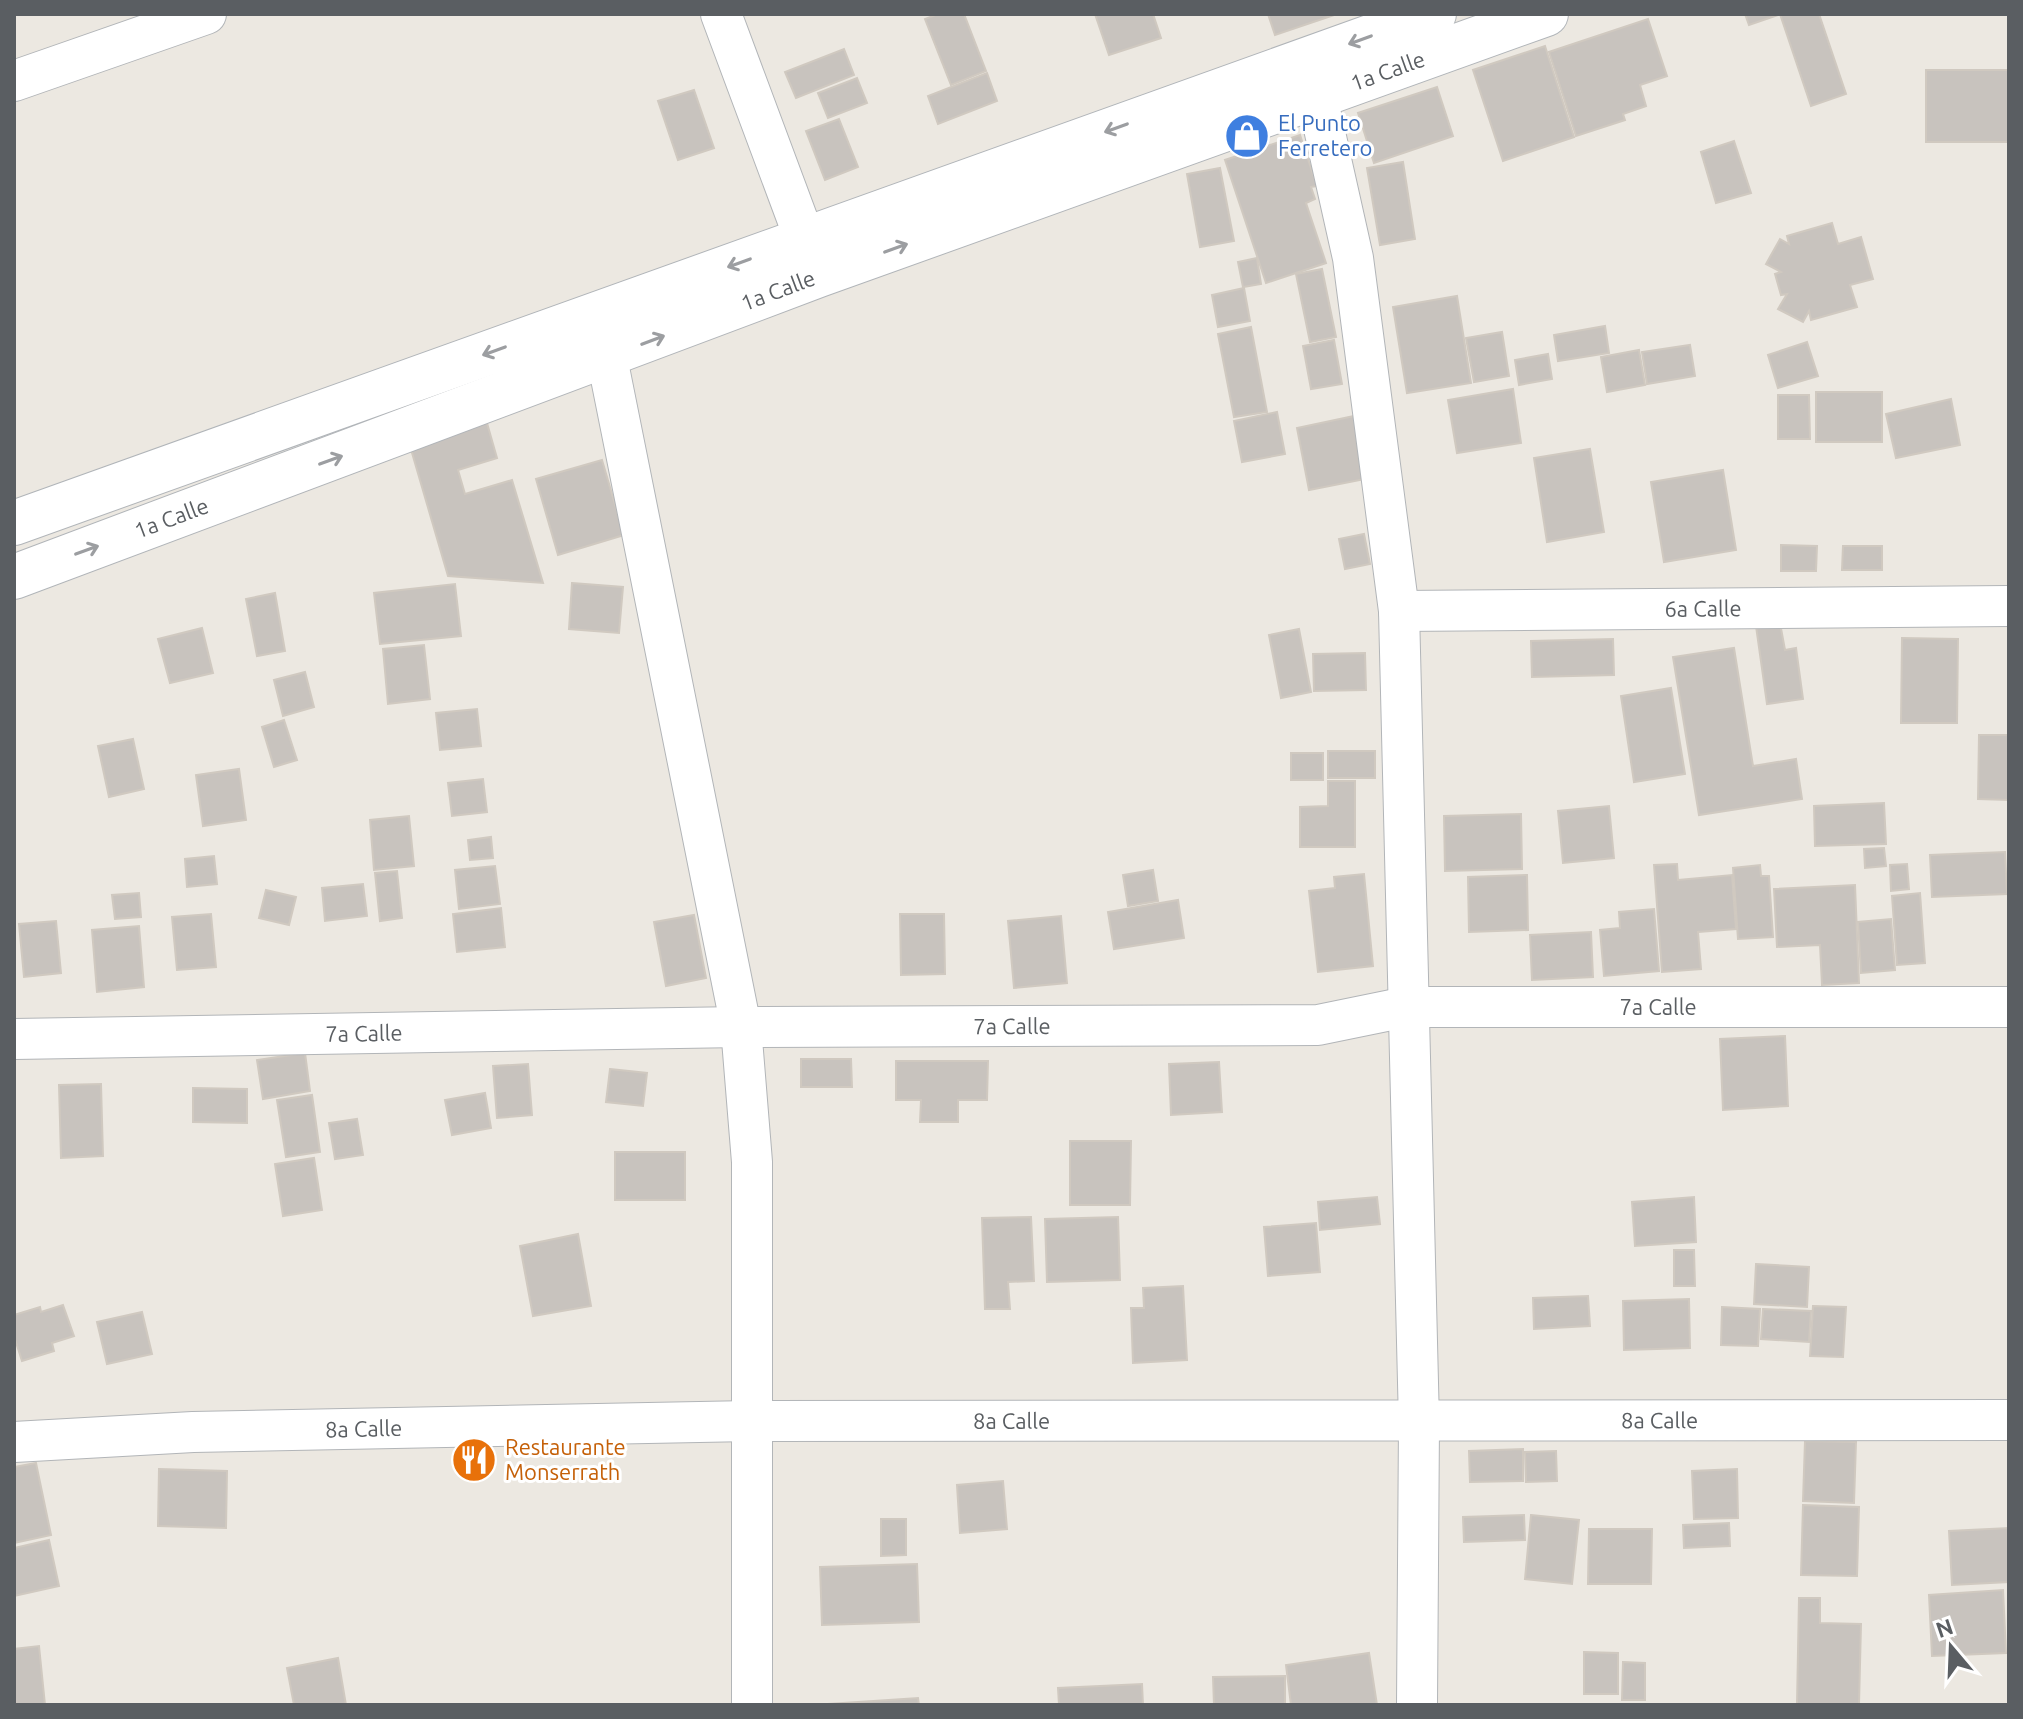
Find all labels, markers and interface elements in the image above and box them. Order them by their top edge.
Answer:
one-way arrow [1348,34,1373,49]
street label: 1a Calle [1347,46,1428,95]
place label: El Punto Ferretero [1278,110,1372,160]
shop icon: El Punto Ferretero [1223,112,1271,160]
one-way arrow [1104,122,1129,136]
one-way arrow [884,239,909,254]
one-way arrow [727,257,752,271]
street label: 1a Calle [737,265,818,315]
one-way arrow [640,332,665,346]
one-way arrow [482,344,507,359]
one-way arrow [318,452,343,466]
street label: 1a Calle [131,492,212,543]
one-way arrow [74,542,99,556]
street label: 6a Calle [1664,595,1742,621]
street label: 7a Calle [1619,994,1697,1019]
street label: 7a Calle [973,1013,1051,1038]
street label: 7a Calle [325,1020,403,1046]
street label: 8a Calle [1621,1407,1698,1432]
street label: 8a Calle [973,1408,1050,1433]
street label: 8a Calle [325,1415,403,1441]
place label: Restaurante Monserrath [505,1434,626,1484]
restaurant icon: Restaurante Monserrath [450,1436,498,1484]
north arrow [1911,1607,1991,1687]
text: N [1932,1613,1956,1642]

